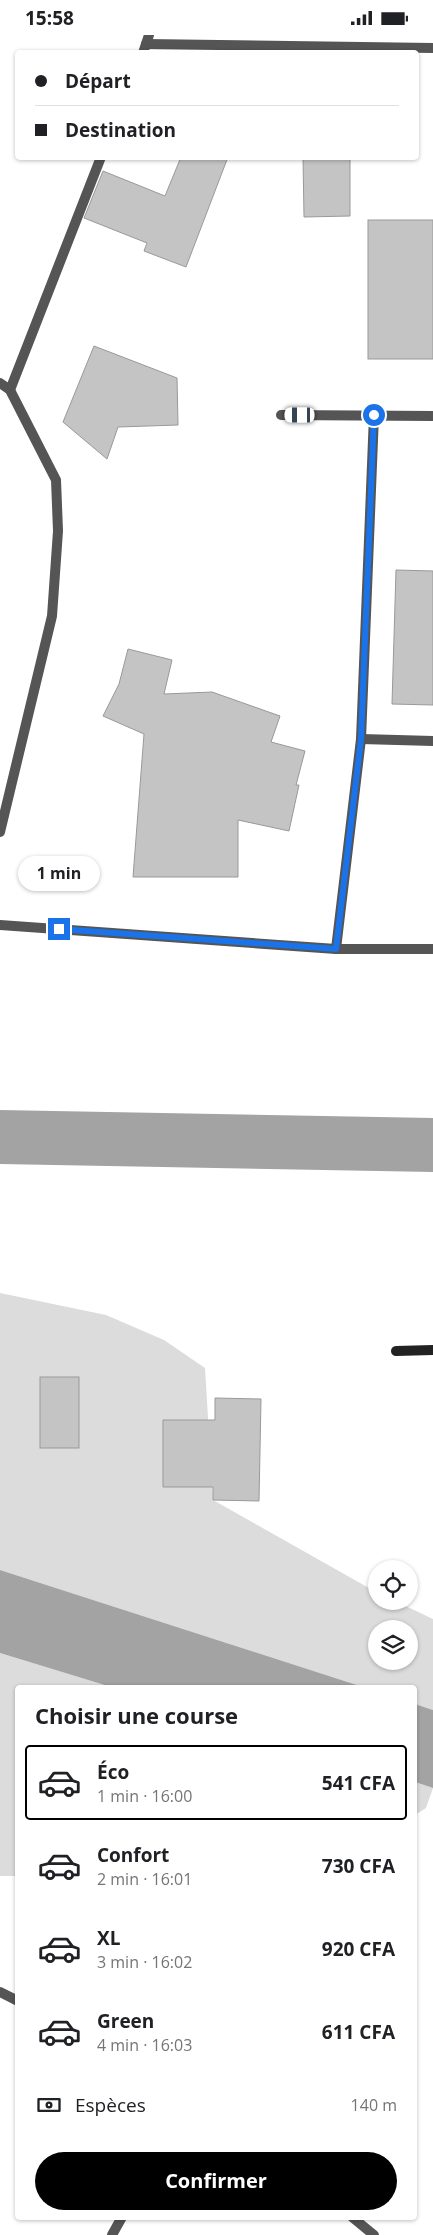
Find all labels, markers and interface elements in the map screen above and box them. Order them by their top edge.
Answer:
text: 15:58 [25,5,74,31]
text: Départ [65,68,131,94]
text: Destination [65,117,176,143]
route start [363,404,385,426]
car [285,408,315,423]
callout: 1 min [18,857,100,891]
text: 1 min [37,862,81,884]
route end [48,918,70,940]
map controls [368,1560,418,1670]
button: locate [368,1560,418,1610]
button: layers [368,1620,418,1670]
text: Choisir une course [35,1700,238,1730]
text: Éco [97,1759,129,1785]
icon: car [37,1760,82,1805]
text: 541 CFA [322,1770,395,1796]
text: 1 min · 16:00 [97,1785,192,1807]
text: Confort [97,1842,169,1868]
icon: car [37,1843,82,1888]
text: 730 CFA [322,1853,395,1879]
text: 2 min · 16:01 [97,1868,192,1890]
text: XL [97,1925,120,1951]
icon: car [37,1926,82,1971]
text: 920 CFA [322,1936,395,1962]
text: 3 min · 16:02 [97,1951,192,1973]
text: Green [97,2008,154,2034]
icon: car [37,2009,82,2054]
text: 611 CFA [322,2019,395,2045]
text: 4 min · 16:03 [97,2034,192,2056]
icon: cash [35,2091,63,2119]
text: Espèces [75,2092,146,2118]
text: 140 m [351,2094,397,2116]
button: Confirmer [35,2152,397,2210]

